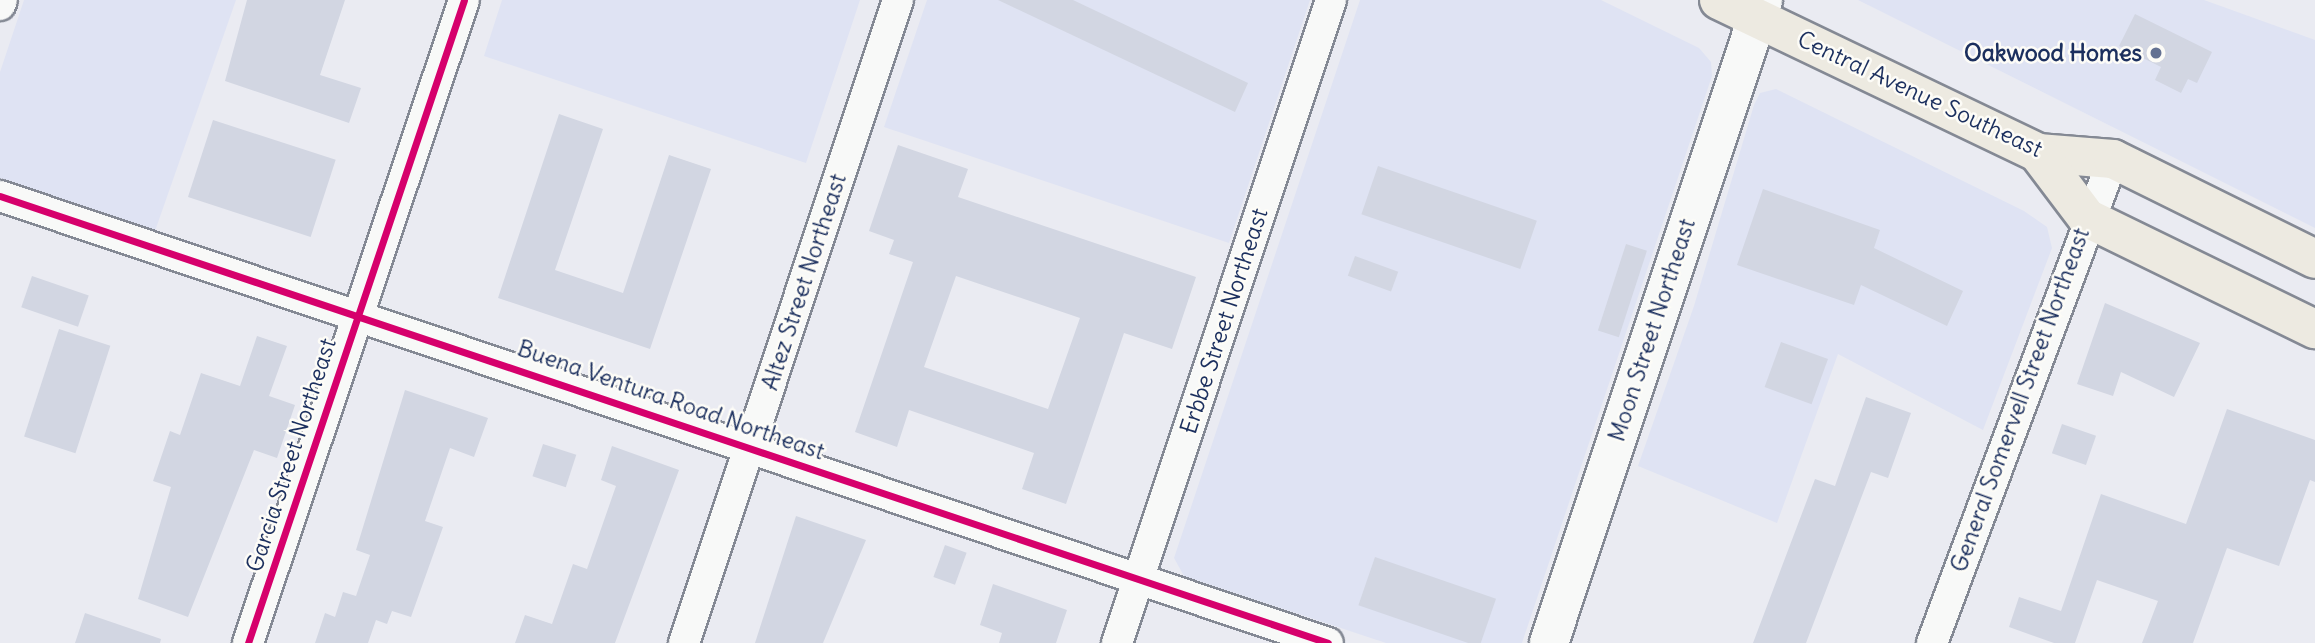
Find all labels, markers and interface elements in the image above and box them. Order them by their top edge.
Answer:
street label: Central Avenue Southeast [1793,25,2047,163]
place label: Oakwood Homes [1964,39,2142,67]
marker: Oakwood Homes [2148,45,2164,61]
street label: Altez Street Northeast [756,170,852,394]
street label: Erbbe Street Northeast [1174,205,1274,437]
street label: Moon Street Northeast [1603,215,1701,445]
street label: General Somervell Street Northeast [1945,224,2095,576]
street label: Buena Ventura Road Northeast [514,334,828,466]
street label: Garcia Street Northeast [240,335,342,575]

